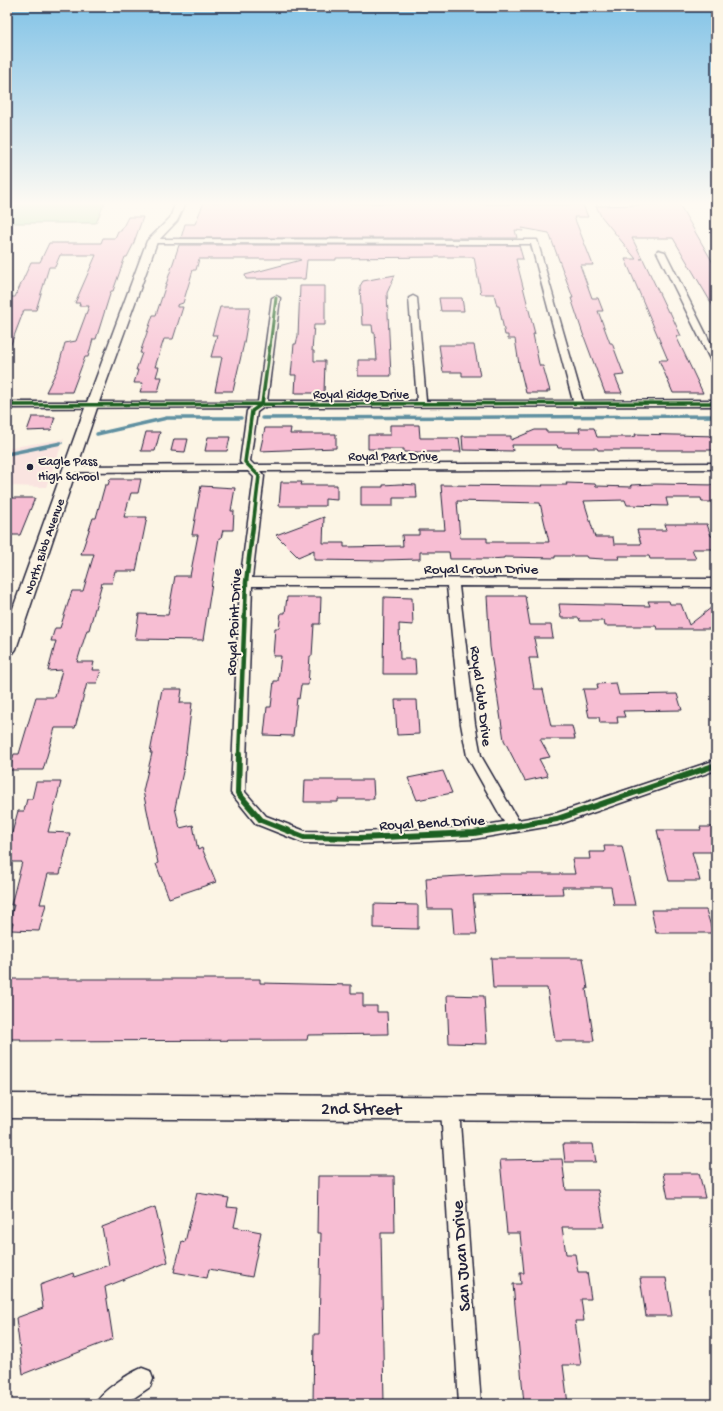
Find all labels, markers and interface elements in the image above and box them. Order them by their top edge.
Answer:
street label: Royal Ridge Drive [313,388,409,403]
street label: Royal Park Drive [348,450,438,465]
place label: Eagle Pass High School [38,455,100,485]
marker: Eagle Pass High School [25,462,35,472]
street label: North Bibb Avenue [22,497,69,597]
street label: Royal Crown Drive [424,561,538,579]
street label: Royal Point Drive [223,568,247,676]
street label: Royal Club Drive [465,645,495,748]
street label: Royal Bend Drive [379,812,486,836]
street label: 2nd Street [321,1100,403,1121]
street label: San Juan Drive [448,1199,477,1312]

